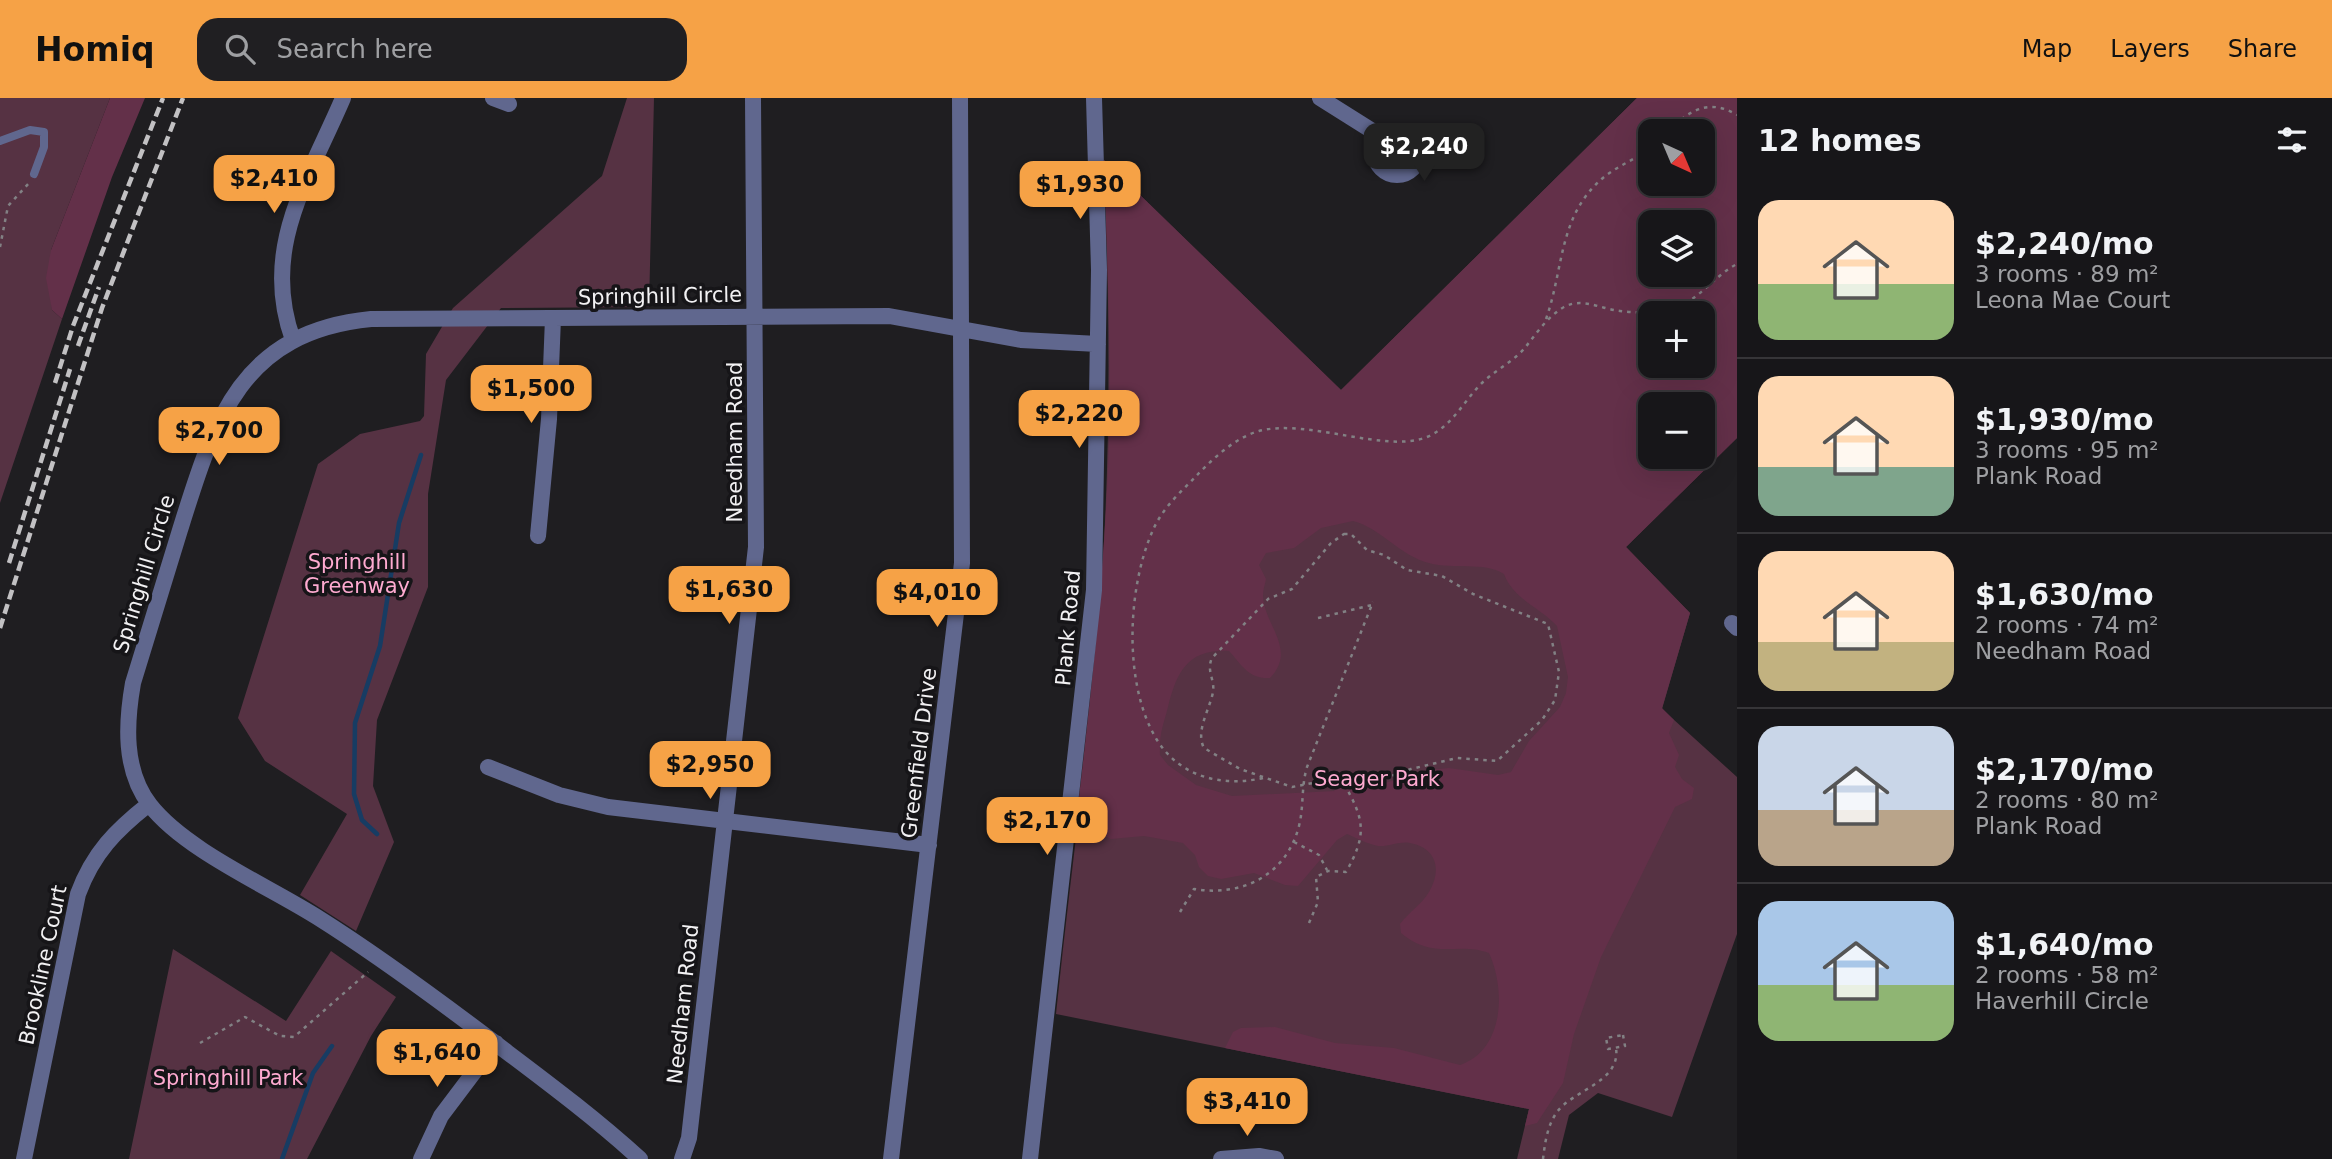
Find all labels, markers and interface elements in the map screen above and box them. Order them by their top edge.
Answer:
search box [197,18,687,81]
text: Homiq [35,30,155,69]
icon: search [221,30,259,68]
text: Search here [277,34,433,64]
text: Map [2022,35,2072,63]
text: Layers [2110,35,2190,63]
text: Share [2228,35,2297,63]
north arrow [1638,119,1715,196]
map controls [1638,119,1715,469]
icon: filters [2273,121,2311,159]
pin: $2,240 [1367,123,1481,183]
text: 12 homes [1758,123,1922,158]
text: $2,240 [1380,133,1468,159]
pin: $2,410 [217,156,331,215]
pin: $1,930 [1023,162,1137,221]
text: $2,410 [230,165,318,191]
text: $1,930 [1036,171,1124,197]
button: layers [1638,210,1715,287]
text: $2,240/mo [1975,226,2154,261]
icon: home [1814,228,1898,312]
text: 3 rooms · 89 m² [1975,261,2159,287]
street label: Springhill Circle [578,283,742,309]
text: Leona Mae Court [1975,287,2170,313]
button: + [1638,301,1715,378]
street label: Needham Road [723,362,747,522]
pin: $1,500 [474,366,588,425]
text: $1,500 [487,375,575,401]
pin: $2,220 [1022,390,1136,450]
button: − [1638,392,1715,469]
text: $2,220 [1035,400,1123,426]
text: $1,930/mo [1975,402,2154,437]
icon: home [1814,404,1898,488]
pin: $2,700 [162,408,276,467]
text: $2,700 [175,417,263,443]
text: 3 rooms · 95 m² [1975,437,2159,463]
text: Plank Road [1975,463,2102,489]
street label: Springhill Circle [109,492,179,656]
park label: Springhill Greenway [304,550,410,598]
pin: $1,630 [672,566,786,626]
street label: Plank Road [1051,569,1085,687]
pin: $4,010 [880,570,994,629]
text: $1,630 [685,576,773,602]
text: $1,630/mo [1975,577,2154,612]
text: $4,010 [893,579,981,605]
icon: home [1814,579,1898,663]
text: 2 rooms · 74 m² [1975,612,2159,638]
text: Needham Road [1975,638,2151,664]
street label: Greenfield Drive [897,666,941,840]
pin: $2,950 [653,742,767,801]
text: $2,950 [666,751,754,777]
text: $2,170/mo [1975,752,2154,787]
icon: home [1814,754,1898,838]
park label: Seager Park [1314,767,1441,791]
text: 2 rooms · 80 m² [1975,787,2159,813]
pin: $2,170 [990,798,1104,857]
text: $2,170 [1003,807,1091,833]
text: Plank Road [1975,813,2102,839]
street label: Brookline Court [14,883,72,1047]
street label: Needham Road [663,923,703,1085]
text: $1,640/mo [1975,927,2154,962]
icon: home [1814,929,1898,1013]
text: 2 rooms · 58 m² [1975,962,2159,988]
text: Haverhill Circle [1975,988,2149,1014]
pin: $1,640 [380,1030,494,1089]
text: $1,640 [393,1039,481,1065]
park label: Springhill Park [153,1066,304,1090]
pin: $3,410 [1190,1079,1304,1138]
text: $3,410 [1203,1088,1291,1114]

